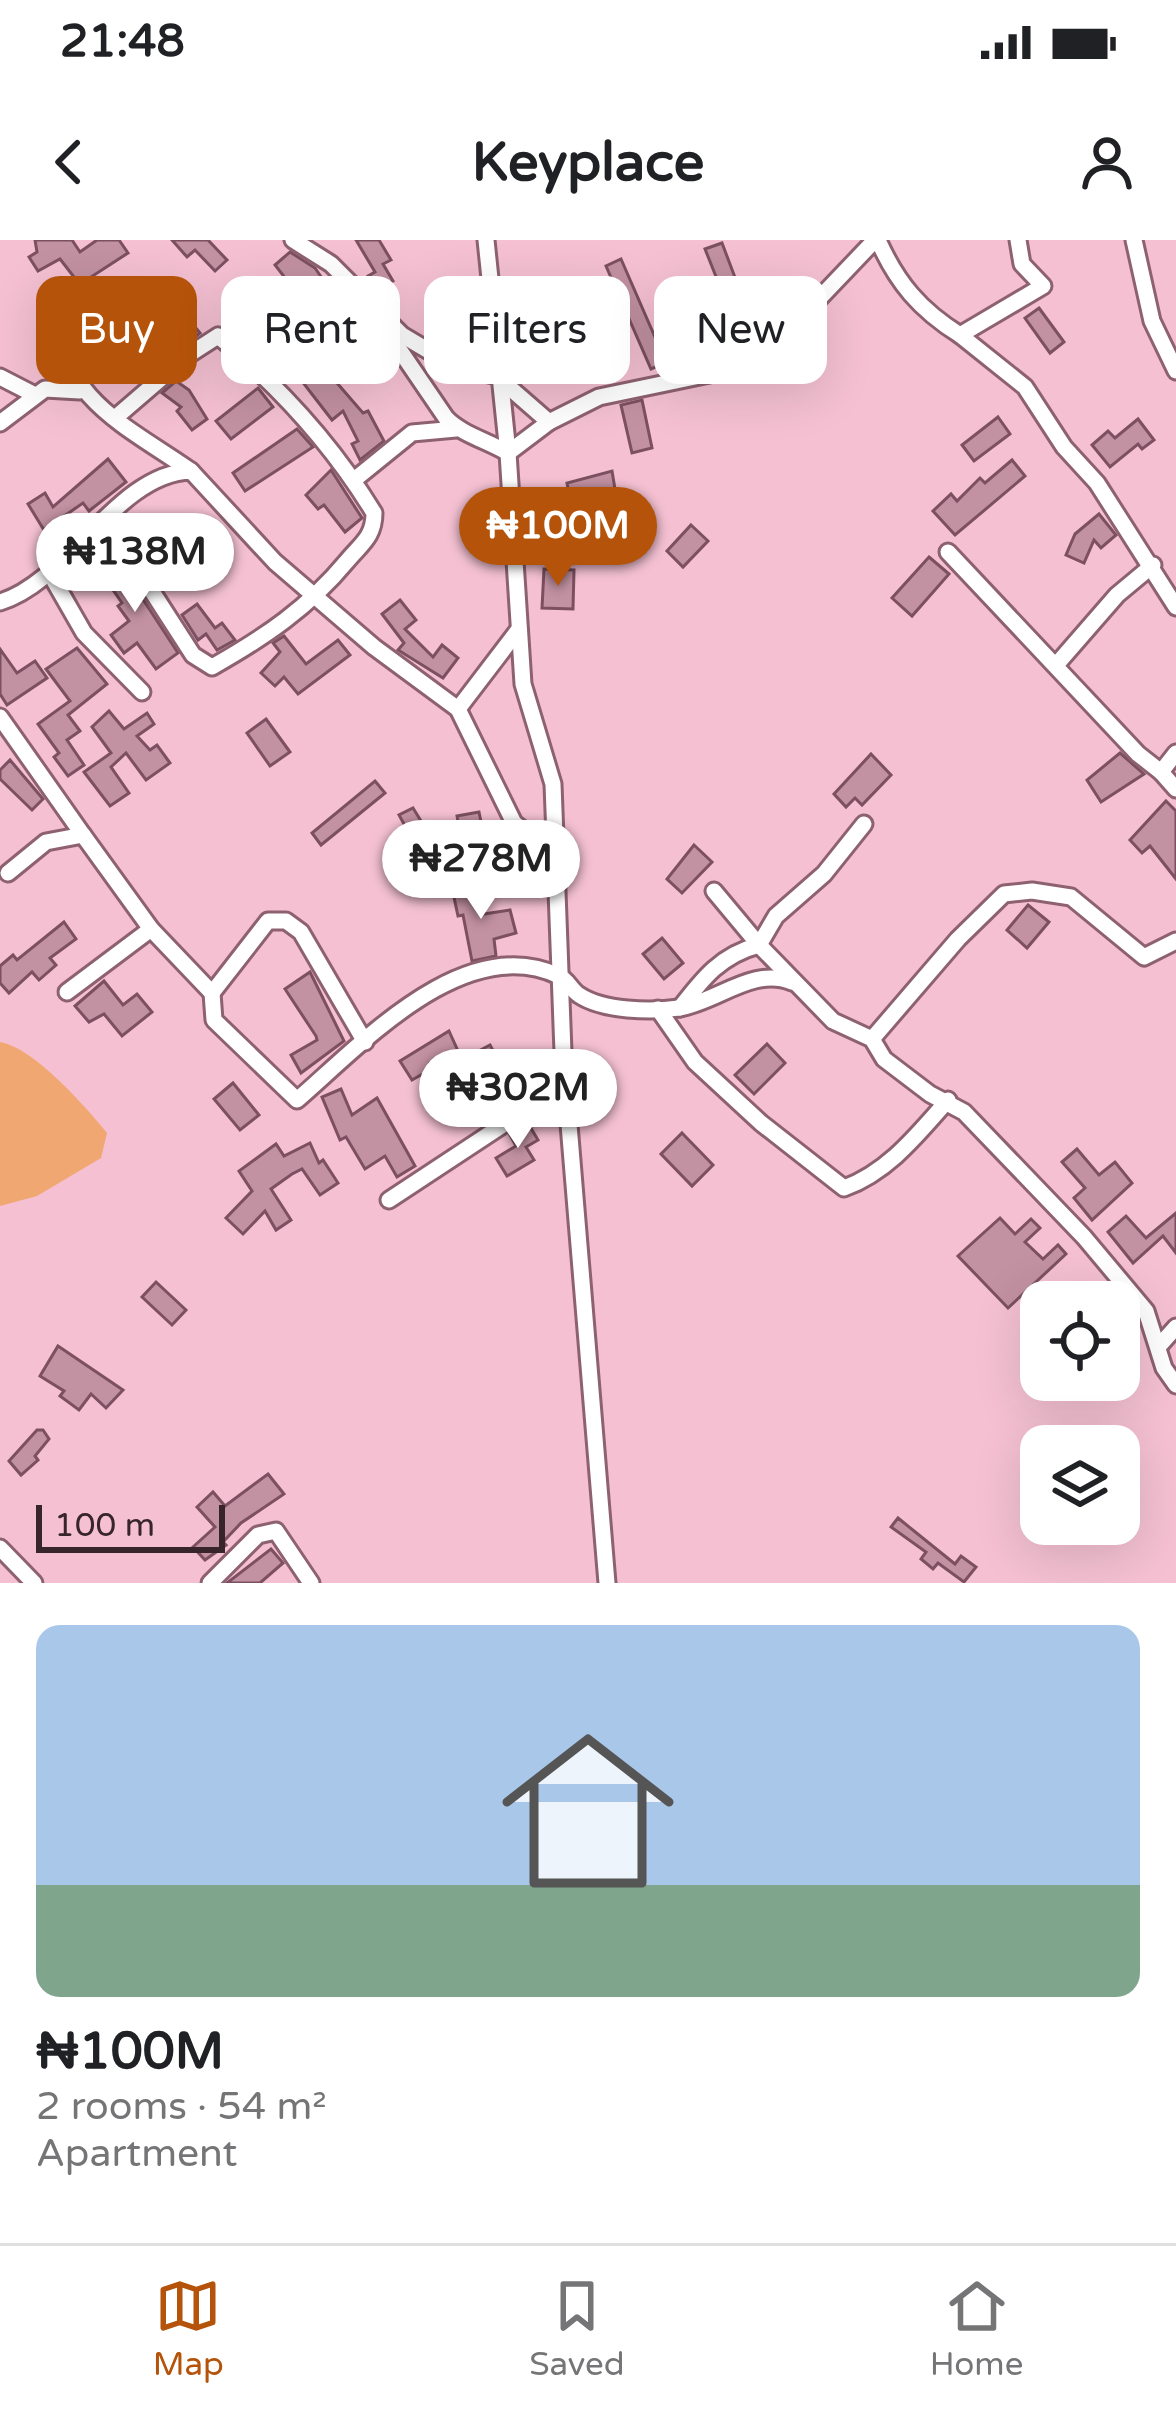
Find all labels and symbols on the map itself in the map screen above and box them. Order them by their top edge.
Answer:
pin: ₦100M [474,487,642,589]
pin: ₦138M [51,513,219,615]
pin: ₦278M [397,820,565,922]
pin: ₦302M [434,1049,602,1151]
scale bar [36,1499,225,1552]

